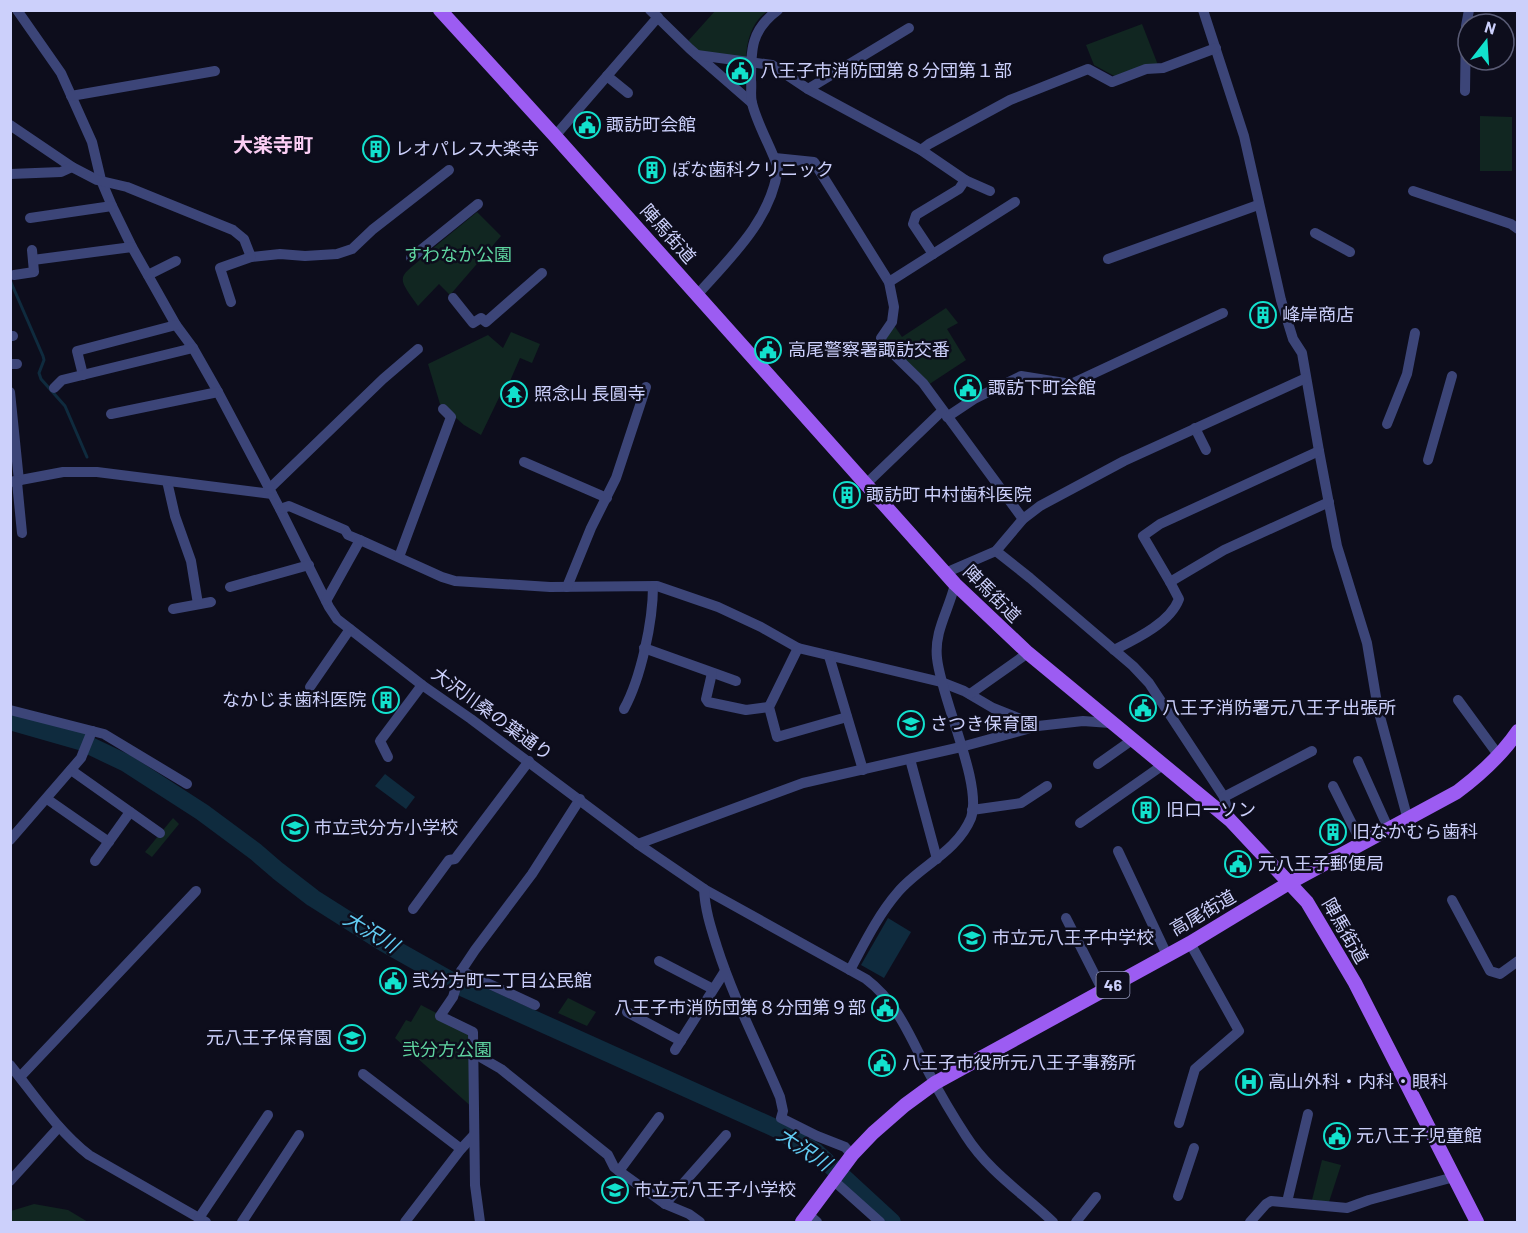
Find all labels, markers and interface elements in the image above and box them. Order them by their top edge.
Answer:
north arrow [1456,12,1516,72]
text: N [1483,17,1498,38]
public building icon: 八王子市消防団第８分団第１部 [725,56,755,86]
place label: 八王子市消防団第８分団第１部 [760,59,1012,81]
public building icon: 諏訪町会館 [572,110,602,140]
place label: 諏訪町会館 [606,113,696,135]
district label: 大楽寺町 [233,132,313,156]
building icon: レオパレス大楽寺 [361,134,391,164]
place label: レオパレス大楽寺 [395,137,539,159]
building icon: ぽな歯科クリニック [637,155,667,185]
place label: ぽな歯科クリニック [672,158,834,180]
street label: 陣馬街道 [636,199,701,267]
park label: すわなか公園 [404,243,512,265]
building icon: 峰岸商店 [1248,300,1278,330]
place label: 峰岸商店 [1282,303,1354,325]
public building icon: 高尾警察署諏訪交番 [753,335,783,365]
place label: 高尾警察署諏訪交番 [788,338,950,360]
public building icon: 諏訪下町会館 [953,373,983,403]
place label: 諏訪下町会館 [988,376,1096,398]
temple icon: 照念山 長圓寺 [499,379,529,409]
place label: 照念山 長圓寺 [534,382,646,404]
building icon: 諏訪町 中村歯科医院 [832,480,862,510]
place label: 諏訪町 中村歯科医院 [866,483,1032,505]
street label: 陣馬街道 [959,560,1026,627]
street label: 大沢川桑の葉通り [428,662,557,764]
building icon: なかじま歯科医院 [371,685,401,715]
place label: なかじま歯科医院 [222,688,366,710]
public building icon: 八王子消防署元八王子出張所 [1128,693,1158,723]
place label: 八王子消防署元八王子出張所 [1162,696,1396,718]
school or university icon: さつき保育園 [896,709,926,739]
place label: さつき保育園 [930,712,1038,734]
building icon: 旧ローソン [1131,795,1161,825]
place label: 旧ローソン [1166,798,1256,820]
school or university icon: 市立弐分方小学校 [280,813,310,843]
place label: 市立弐分方小学校 [314,816,458,838]
building icon: 旧なかむら歯科 [1318,817,1348,847]
place label: 旧なかむら歯科 [1352,820,1478,842]
public building icon: 元八王子郵便局 [1223,849,1253,879]
place label: 元八王子郵便局 [1258,852,1384,874]
street label: 高尾街道 [1166,885,1239,940]
street label: 陣馬街道 [1318,894,1373,967]
water label: 大沢川 [340,905,405,958]
school or university icon: 市立元八王子中学校 [957,923,987,953]
place label: 市立元八王子中学校 [992,926,1154,948]
public building icon: 弐分方町二丁目公民館 [378,966,408,996]
place label: 弐分方町二丁目公民館 [412,969,592,991]
road number: 46 [1096,972,1130,998]
public building icon: 八王子市消防団第８分団第９部 [870,993,900,1023]
place label: 八王子市消防団第８分団第９部 [614,996,866,1018]
school or university icon: 元八王子保育園 [337,1023,367,1053]
place label: 元八王子保育園 [206,1026,332,1048]
park label: 弐分方公園 [402,1038,492,1060]
public building icon: 八王子市役所元八王子事務所 [867,1048,897,1078]
place label: 八王子市役所元八王子事務所 [902,1051,1136,1073]
hospital icon: 高山外科・内科・眼科 [1234,1067,1264,1097]
place label: 高山外科・内科・眼科 [1268,1070,1448,1092]
water label: 大沢川 [773,1121,838,1176]
public building icon: 元八王子児童館 [1322,1121,1352,1151]
place label: 元八王子児童館 [1356,1124,1482,1146]
school or university icon: 市立元八王子小学校 [600,1175,630,1205]
place label: 市立元八王子小学校 [634,1178,796,1200]

